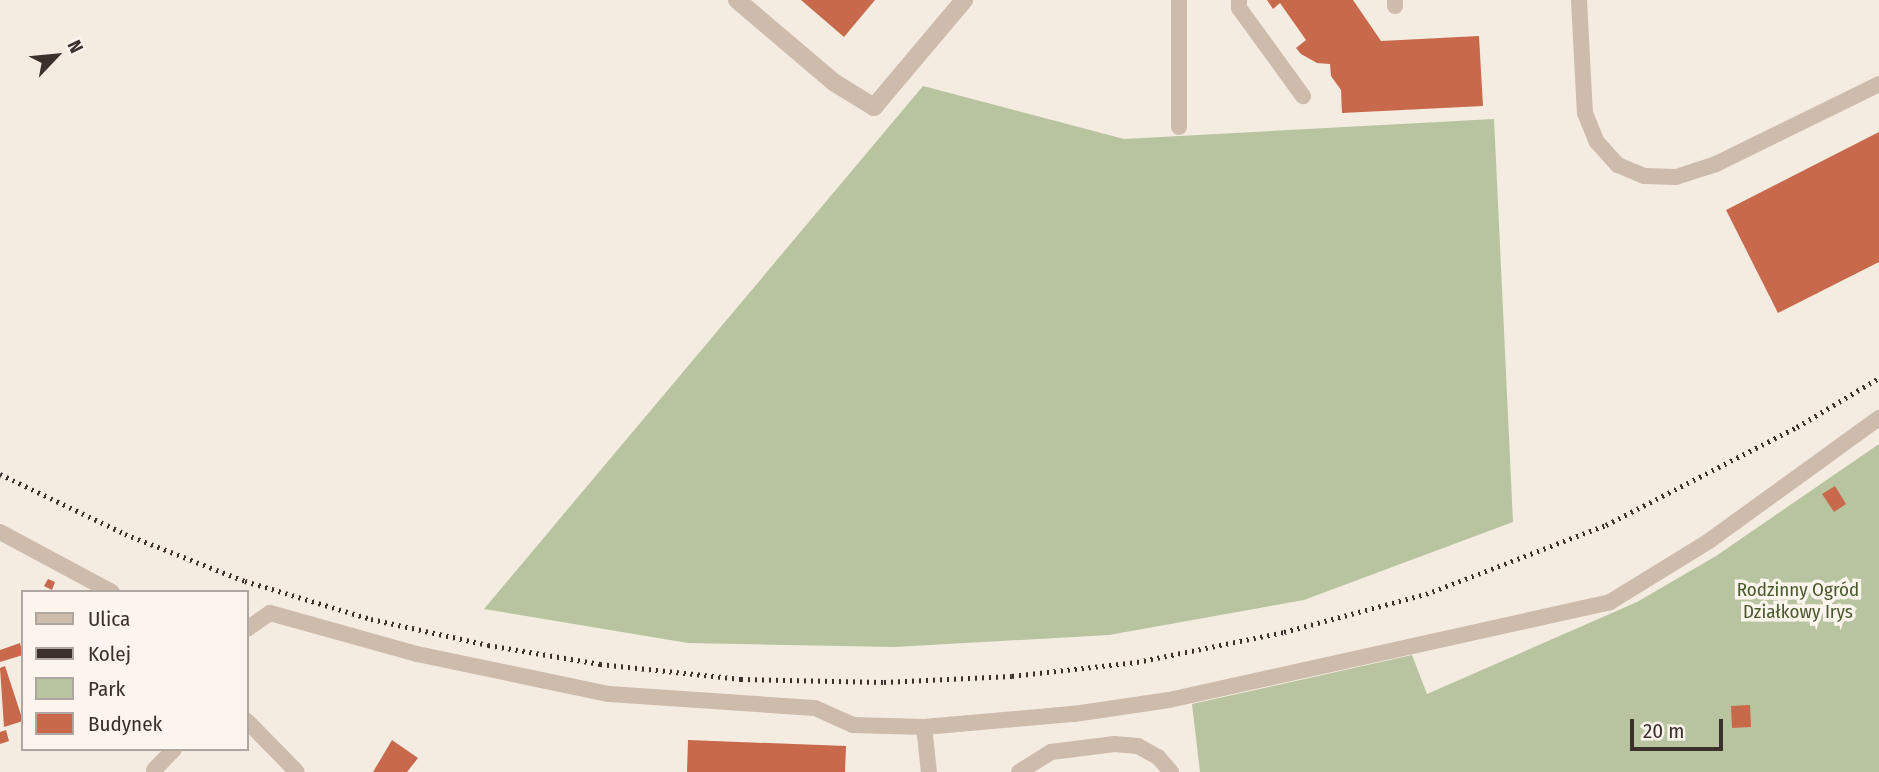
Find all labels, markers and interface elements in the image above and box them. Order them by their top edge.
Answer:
north arrow [21,21,91,91]
text: N [62,36,88,57]
park label: Rodzinny Ogród Działkowy Irys [1737,579,1859,623]
legend [21,590,248,751]
text: Ulica [88,606,130,632]
text: Kolej [88,641,131,667]
text: Park [88,676,125,702]
scale bar [1634,706,1727,750]
text: Budynek [88,711,162,737]
text: 20 m [1643,718,1684,744]

